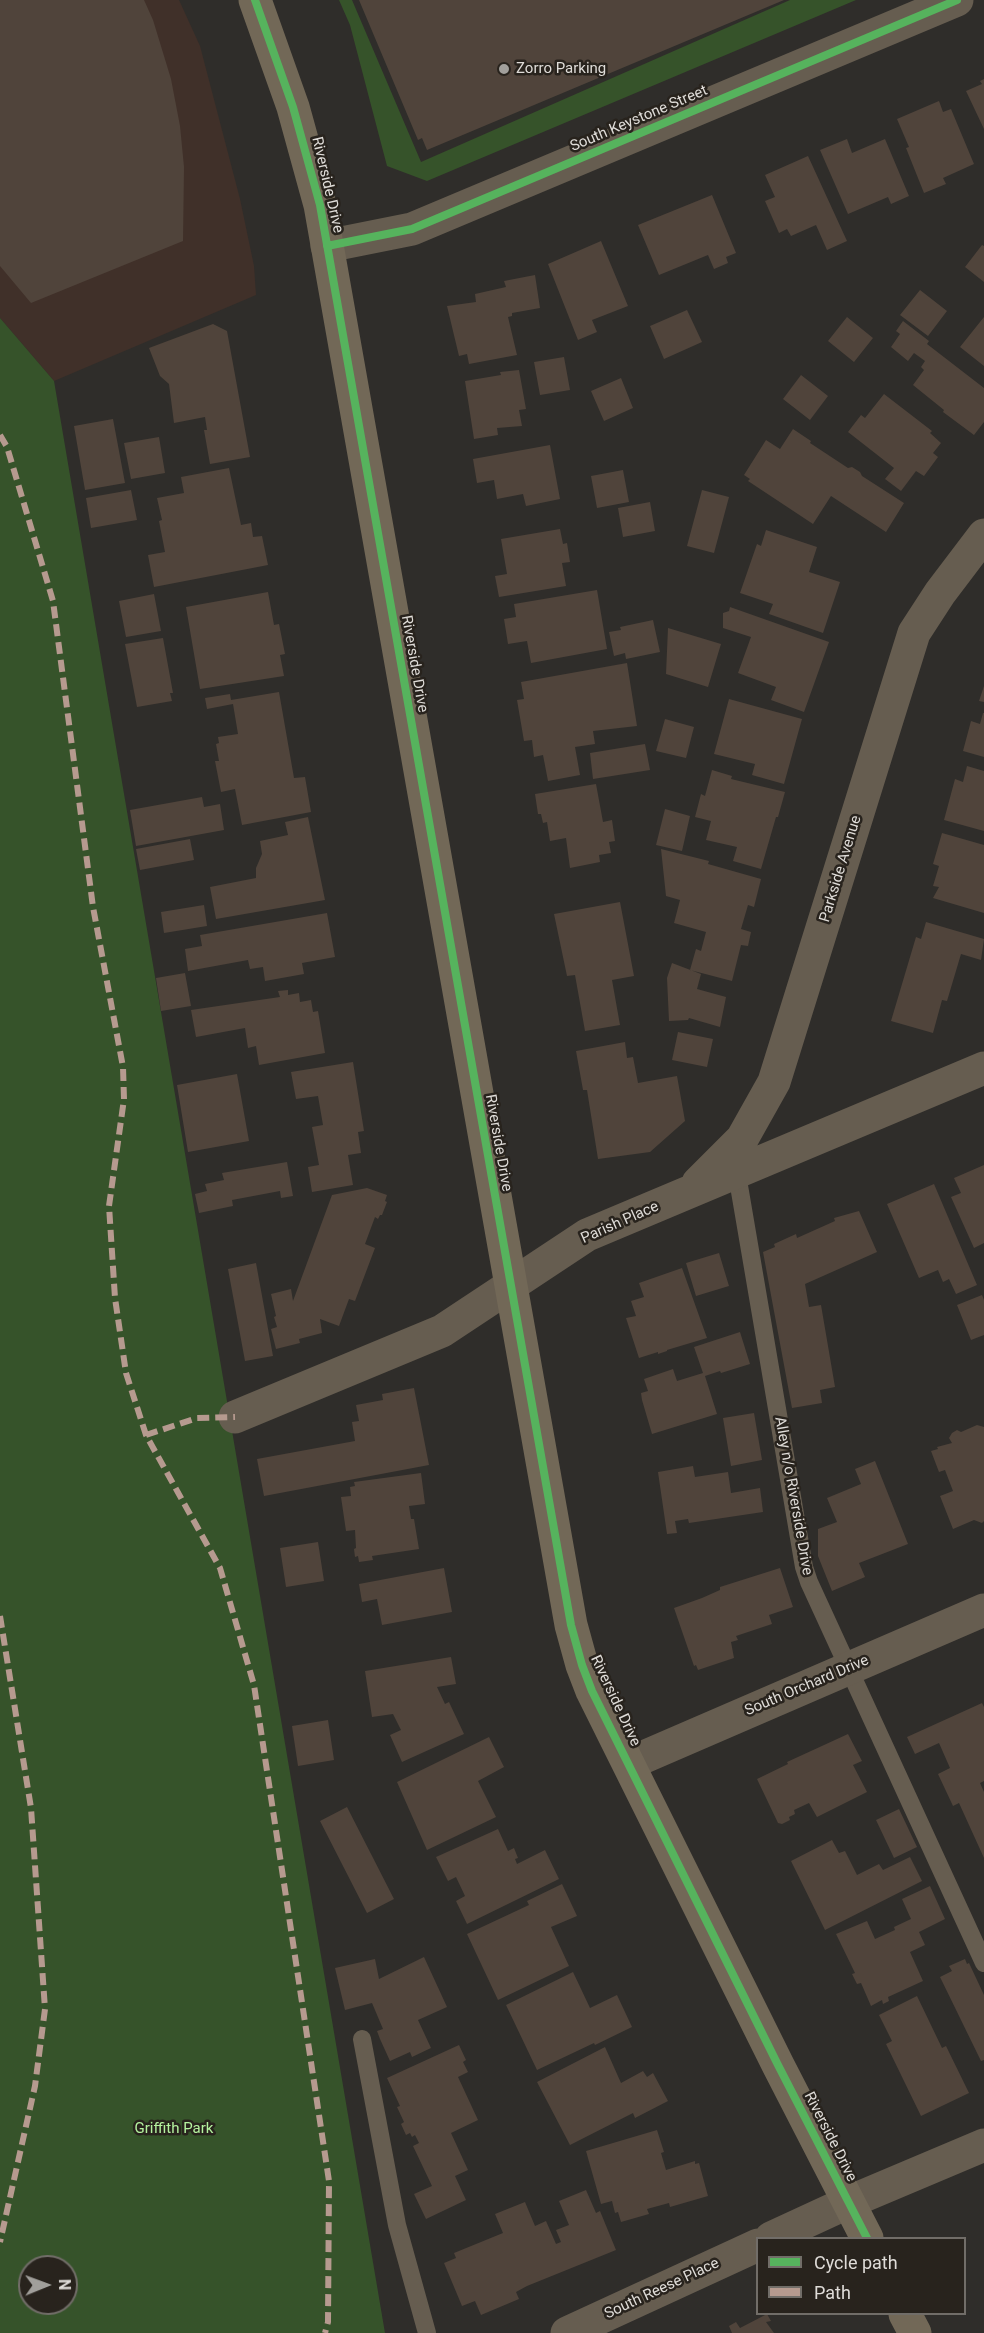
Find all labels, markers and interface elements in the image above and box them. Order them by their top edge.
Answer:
place label: Zorro Parking [516,60,606,78]
marker: Zorro Parking [497,62,511,76]
street label: South Keystone Street [568,82,710,156]
street label: Riverside Drive [307,135,347,235]
street label: Riverside Drive [397,614,431,714]
street label: Parkside Avenue [816,813,866,925]
street label: Riverside Drive [481,1093,515,1193]
street label: Parish Place [578,1198,662,1248]
street label: Alley n/o Riverside Drive [770,1415,816,1577]
street label: South Orchard Drive [742,1652,872,1720]
street label: Riverside Drive [586,1653,644,1749]
street label: Riverside Drive [800,2089,860,2185]
park label: Griffith Park [135,2120,213,2138]
legend [756,2237,966,2315]
text: Cycle path [814,2252,898,2273]
north arrow [18,2255,78,2315]
street label: South Reese Place [602,2255,722,2323]
text: N [55,2279,74,2291]
text: Path [814,2282,851,2303]

